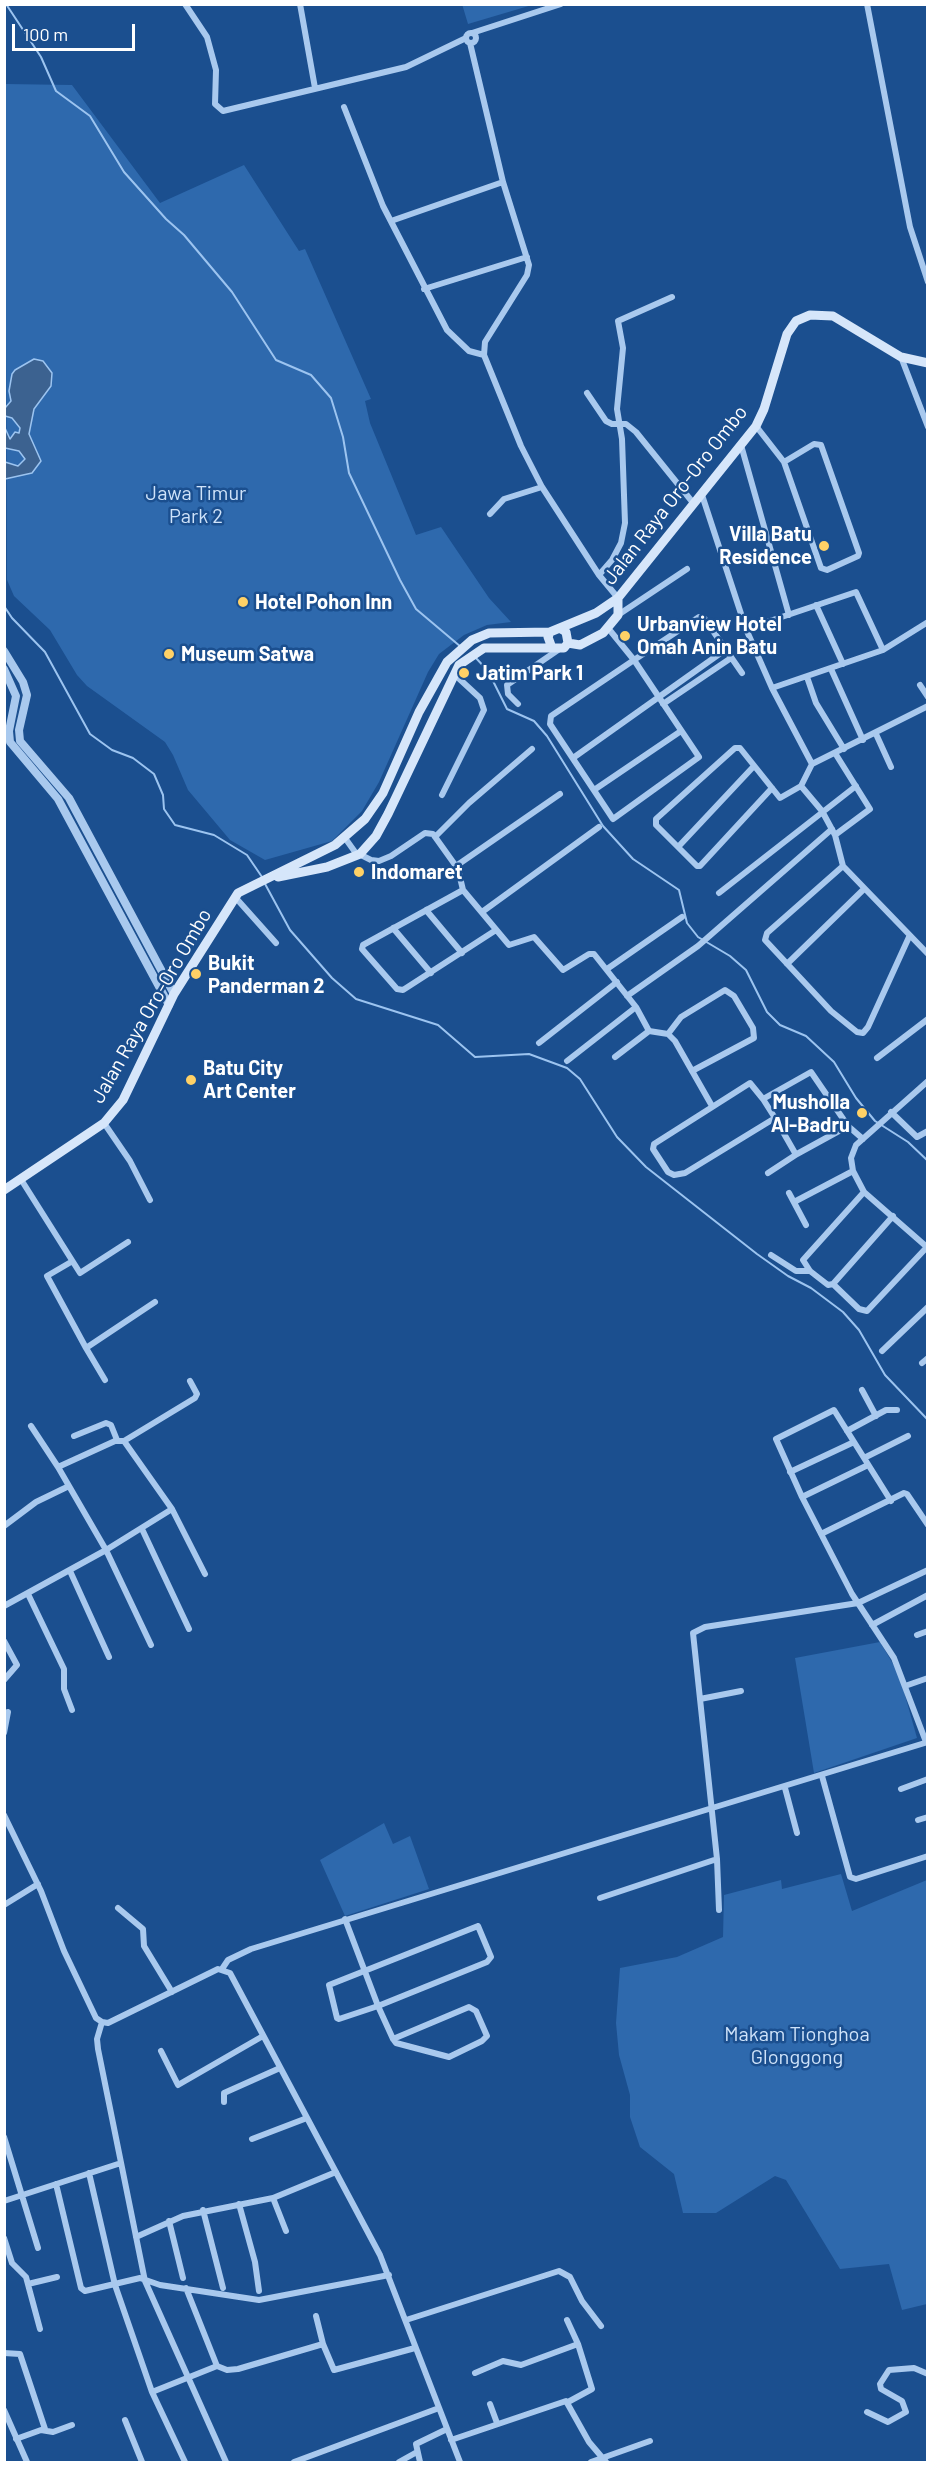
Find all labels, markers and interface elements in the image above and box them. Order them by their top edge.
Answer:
scale bar [15,12,138,50]
text: 100 m [23,23,68,45]
street label: Jalan Raya Oro-Oro Ombo [598,401,752,589]
park label: Jawa Timur Park 2 [146,481,246,528]
place label: Villa Batu Residence [719,522,812,569]
marker: Villa Batu Residence [817,539,831,553]
place label: Hotel Pohon Inn [255,590,392,614]
marker: Hotel Pohon Inn [236,595,250,609]
place label: Urbanview Hotel Omah Anin Batu [637,612,782,659]
marker: Urbanview Hotel Omah Anin Batu [618,629,632,643]
place label: Museum Satwa [181,642,314,666]
marker: Museum Satwa [162,647,176,661]
place label: Jatim Park 1 [476,661,583,685]
marker: Jatim Park 1 [457,666,471,680]
place label: Indomaret [371,860,463,884]
marker: Indomaret [352,865,366,879]
street label: Jalan Raya Oro-Oro Ombo [85,905,217,1107]
place label: Bukit Panderman 2 [208,951,325,998]
marker: Bukit Panderman 2 [189,967,203,981]
place label: Batu City Art Center [203,1056,296,1103]
marker: Batu City Art Center [184,1073,198,1087]
place label: Musholla Al-Badru [771,1090,850,1137]
marker: Musholla Al-Badru [855,1106,869,1120]
park label: Makam Tionghoa Glonggong [724,2022,870,2069]

